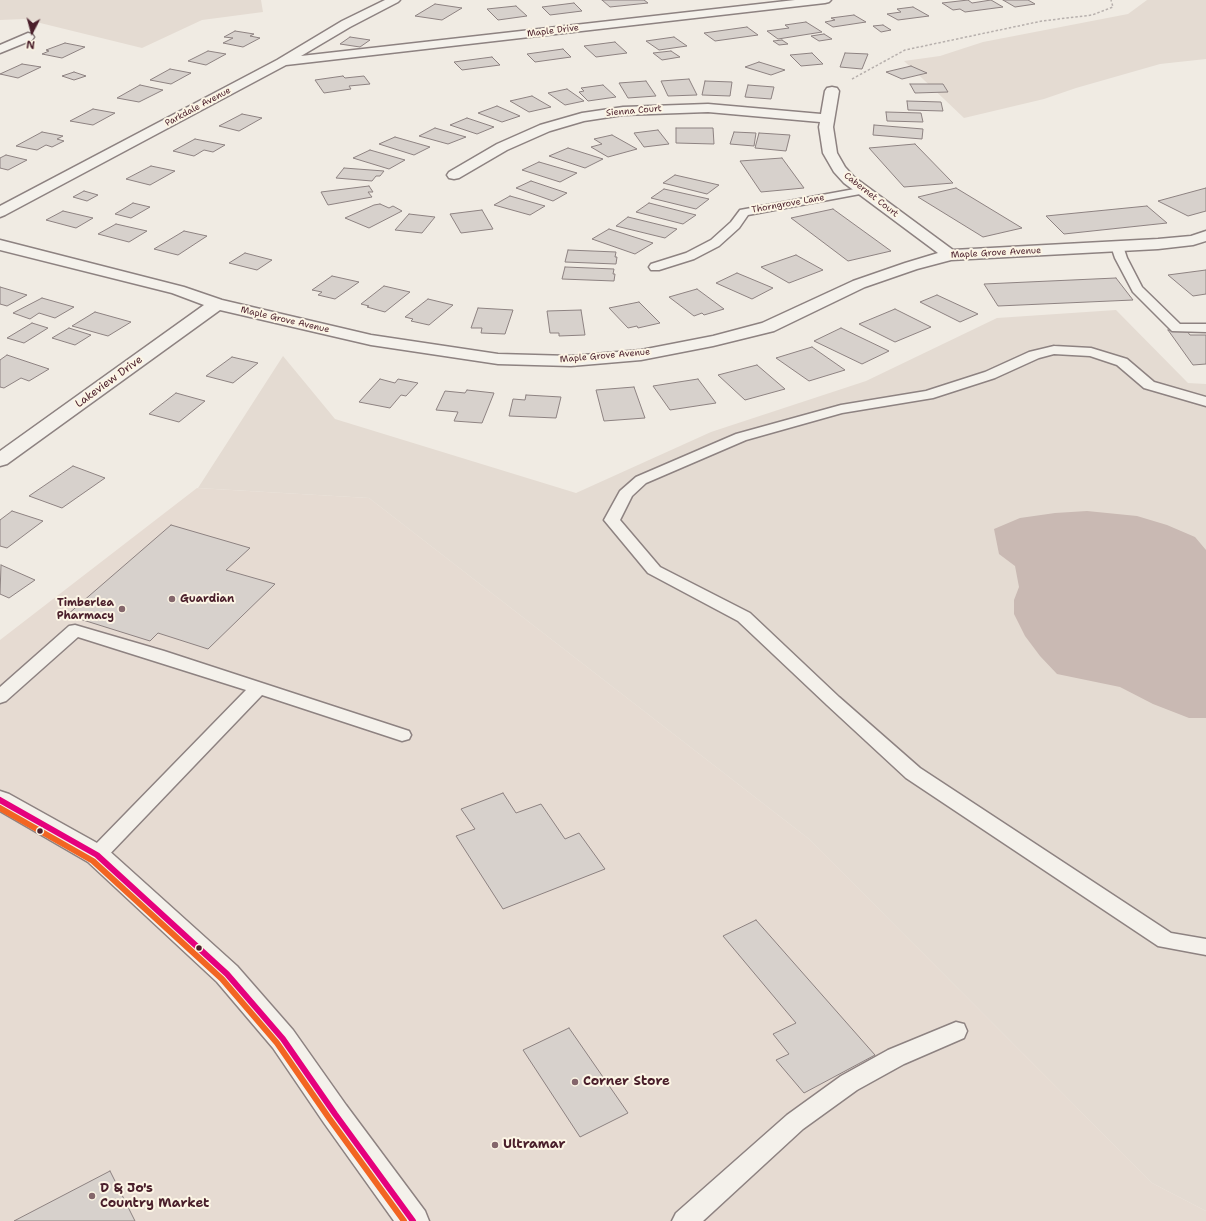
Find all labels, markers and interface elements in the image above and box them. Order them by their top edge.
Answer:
north arrow [12,12,52,52]
street label: Maple Drive [526,22,580,40]
text: N [26,37,36,52]
street label: Parkdale Avenue [163,85,233,129]
street label: Sienna Court [606,103,662,119]
street label: Cabernet Court [842,170,900,220]
street label: Thorngrove Lane [751,192,825,216]
street label: Maple Grove Avenue [950,245,1042,261]
street label: Maple Grove Avenue [240,305,330,335]
street label: Maple Grove Avenue [559,347,651,365]
street label: Lakeview Drive [73,353,145,411]
place label: Guardian [180,592,234,606]
marker: Guardian [167,594,177,604]
place label: Timberlea Pharmacy [57,596,114,622]
marker: Timberlea Pharmacy [117,604,127,614]
unlabelled marker [35,826,45,836]
unlabelled marker [194,943,204,953]
place label: Corner Store [583,1074,670,1090]
marker: Corner Store [570,1077,580,1087]
place label: Ultramar [503,1137,565,1153]
marker: Ultramar [490,1140,500,1150]
place label: D & Jo's Country Market [100,1181,209,1212]
marker: D & Jo's Country Market [87,1191,97,1201]

